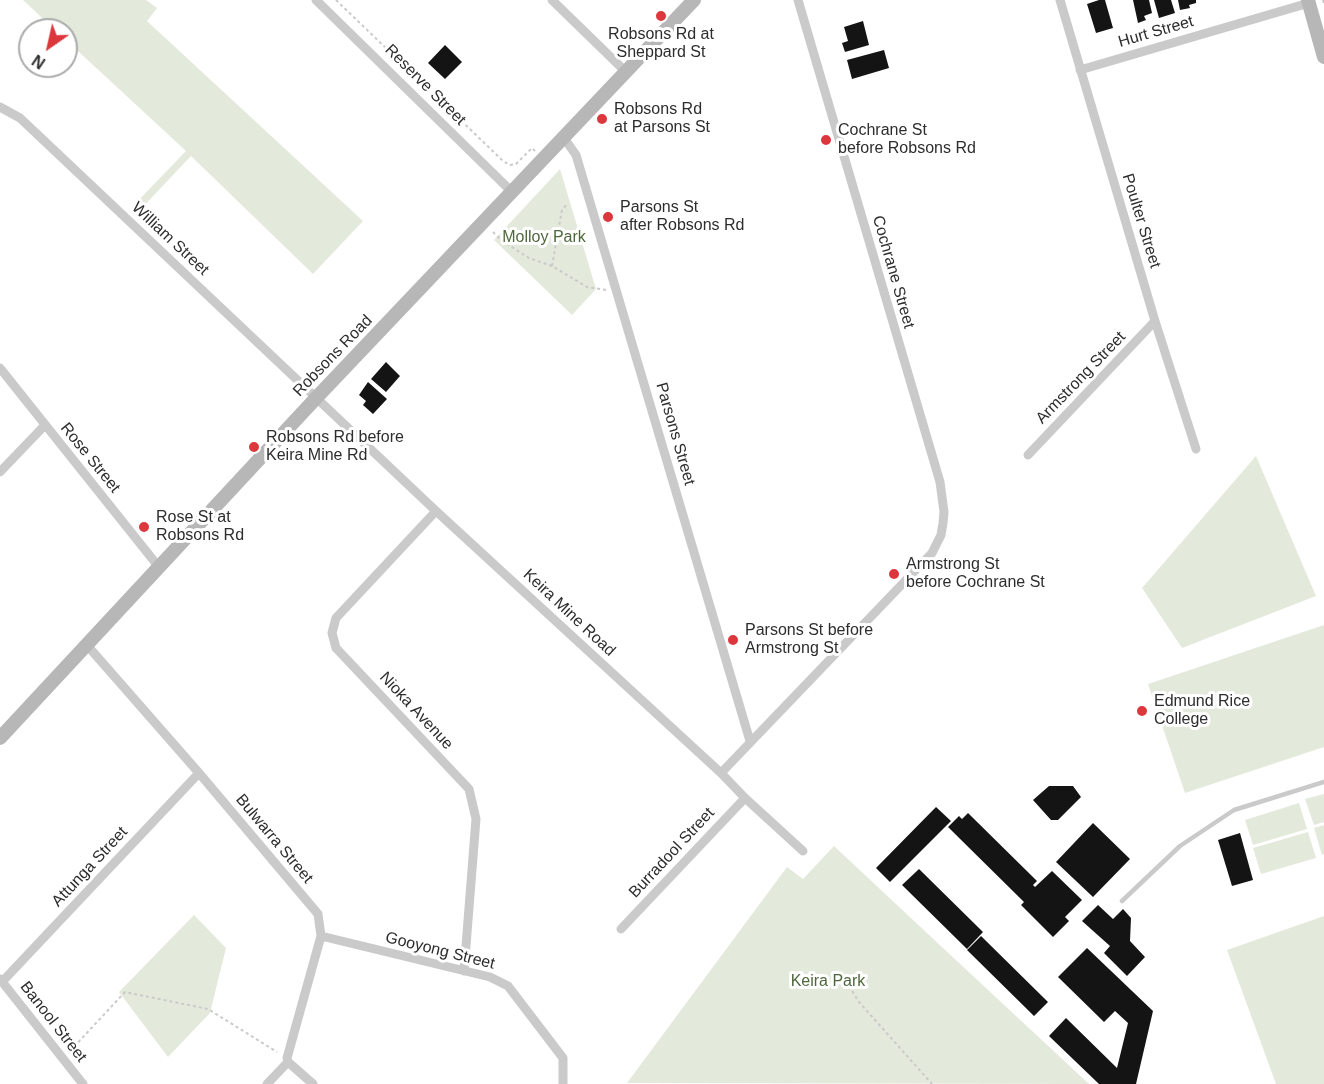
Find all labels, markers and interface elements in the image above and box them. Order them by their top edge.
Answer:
marker: Robsons Rd at Sheppard St [654,9,668,23]
street label: Hurt Street [1116,12,1196,52]
north arrow [18,18,78,78]
place label: Robsons Rd at Sheppard St [608,25,714,63]
street label: Reserve Street [380,40,470,130]
text: N [29,51,48,72]
place label: Robsons Rd at Parsons St [614,100,710,138]
marker: Robsons Rd at Parsons St [595,112,609,126]
place label: Cochrane St before Robsons Rd [838,121,976,159]
marker: Cochrane St before Robsons Rd [819,133,833,147]
street label: Poulter Street [1118,171,1164,271]
street label: William Street [127,198,213,280]
place label: Parsons St after Robsons Rd [620,198,745,236]
marker: Parsons St after Robsons Rd [601,210,615,224]
street label: Cochrane Street [868,213,918,331]
park label: Molloy Park [502,228,586,248]
street label: Robsons Road [289,311,377,401]
street label: Armstrong Street [1032,328,1130,428]
street label: Parsons Street [651,380,699,488]
street label: Rose Street [56,419,124,497]
place label: Robsons Rd before Keira Mine Rd [266,428,404,466]
marker: Robsons Rd before Keira Mine Rd [247,440,261,454]
place label: Rose St at Robsons Rd [156,508,244,546]
marker: Rose St at Robsons Rd [137,520,151,534]
place label: Armstrong St before Cochrane St [906,555,1045,593]
street label: Keira Mine Road [519,565,619,661]
marker: Armstrong St before Cochrane St [887,567,901,581]
place label: Parsons St before Armstrong St [745,621,873,659]
marker: Parsons St before Armstrong St [726,633,740,647]
street label: Nioka Avenue [375,668,457,754]
place label: Edmund Rice College [1154,692,1250,730]
marker: Edmund Rice College [1135,704,1149,718]
street label: Bulwarra Street [231,791,317,887]
street label: Burradool Street [625,804,719,902]
street label: Attunga Street [48,823,132,911]
street label: Gooyong Street [383,928,497,974]
park label: Keira Park [791,972,865,992]
street label: Banool Street [16,978,90,1066]

